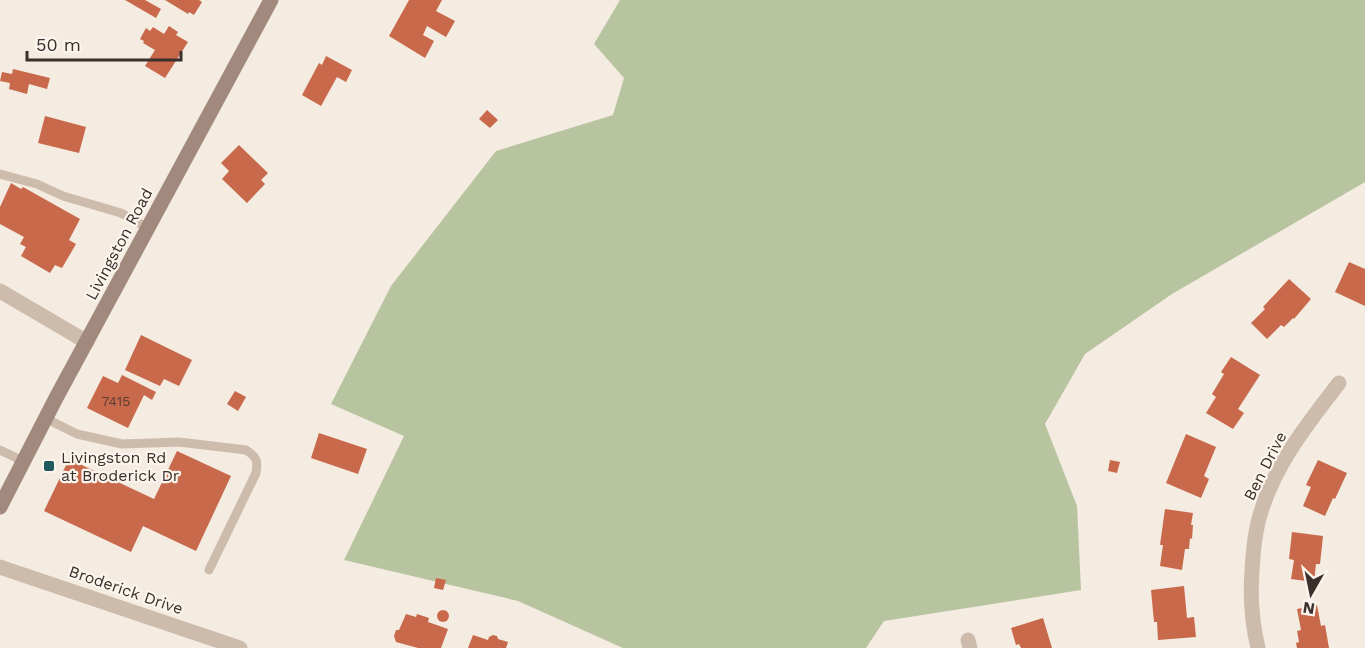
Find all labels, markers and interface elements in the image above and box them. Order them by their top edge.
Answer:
scale bar [27,24,182,62]
text: 50 m [36,34,81,55]
street label: Livingston Road [82,185,156,303]
house number: 7415 [102,393,130,409]
street label: Ben Drive [1240,428,1290,504]
place label: Livingston Rd at Broderick Dr [61,448,180,485]
marker: Livingston Rd at Broderick Dr [42,459,56,473]
street label: Broderick Drive [67,562,185,618]
north arrow [1281,564,1341,624]
text: N [1301,598,1316,619]

